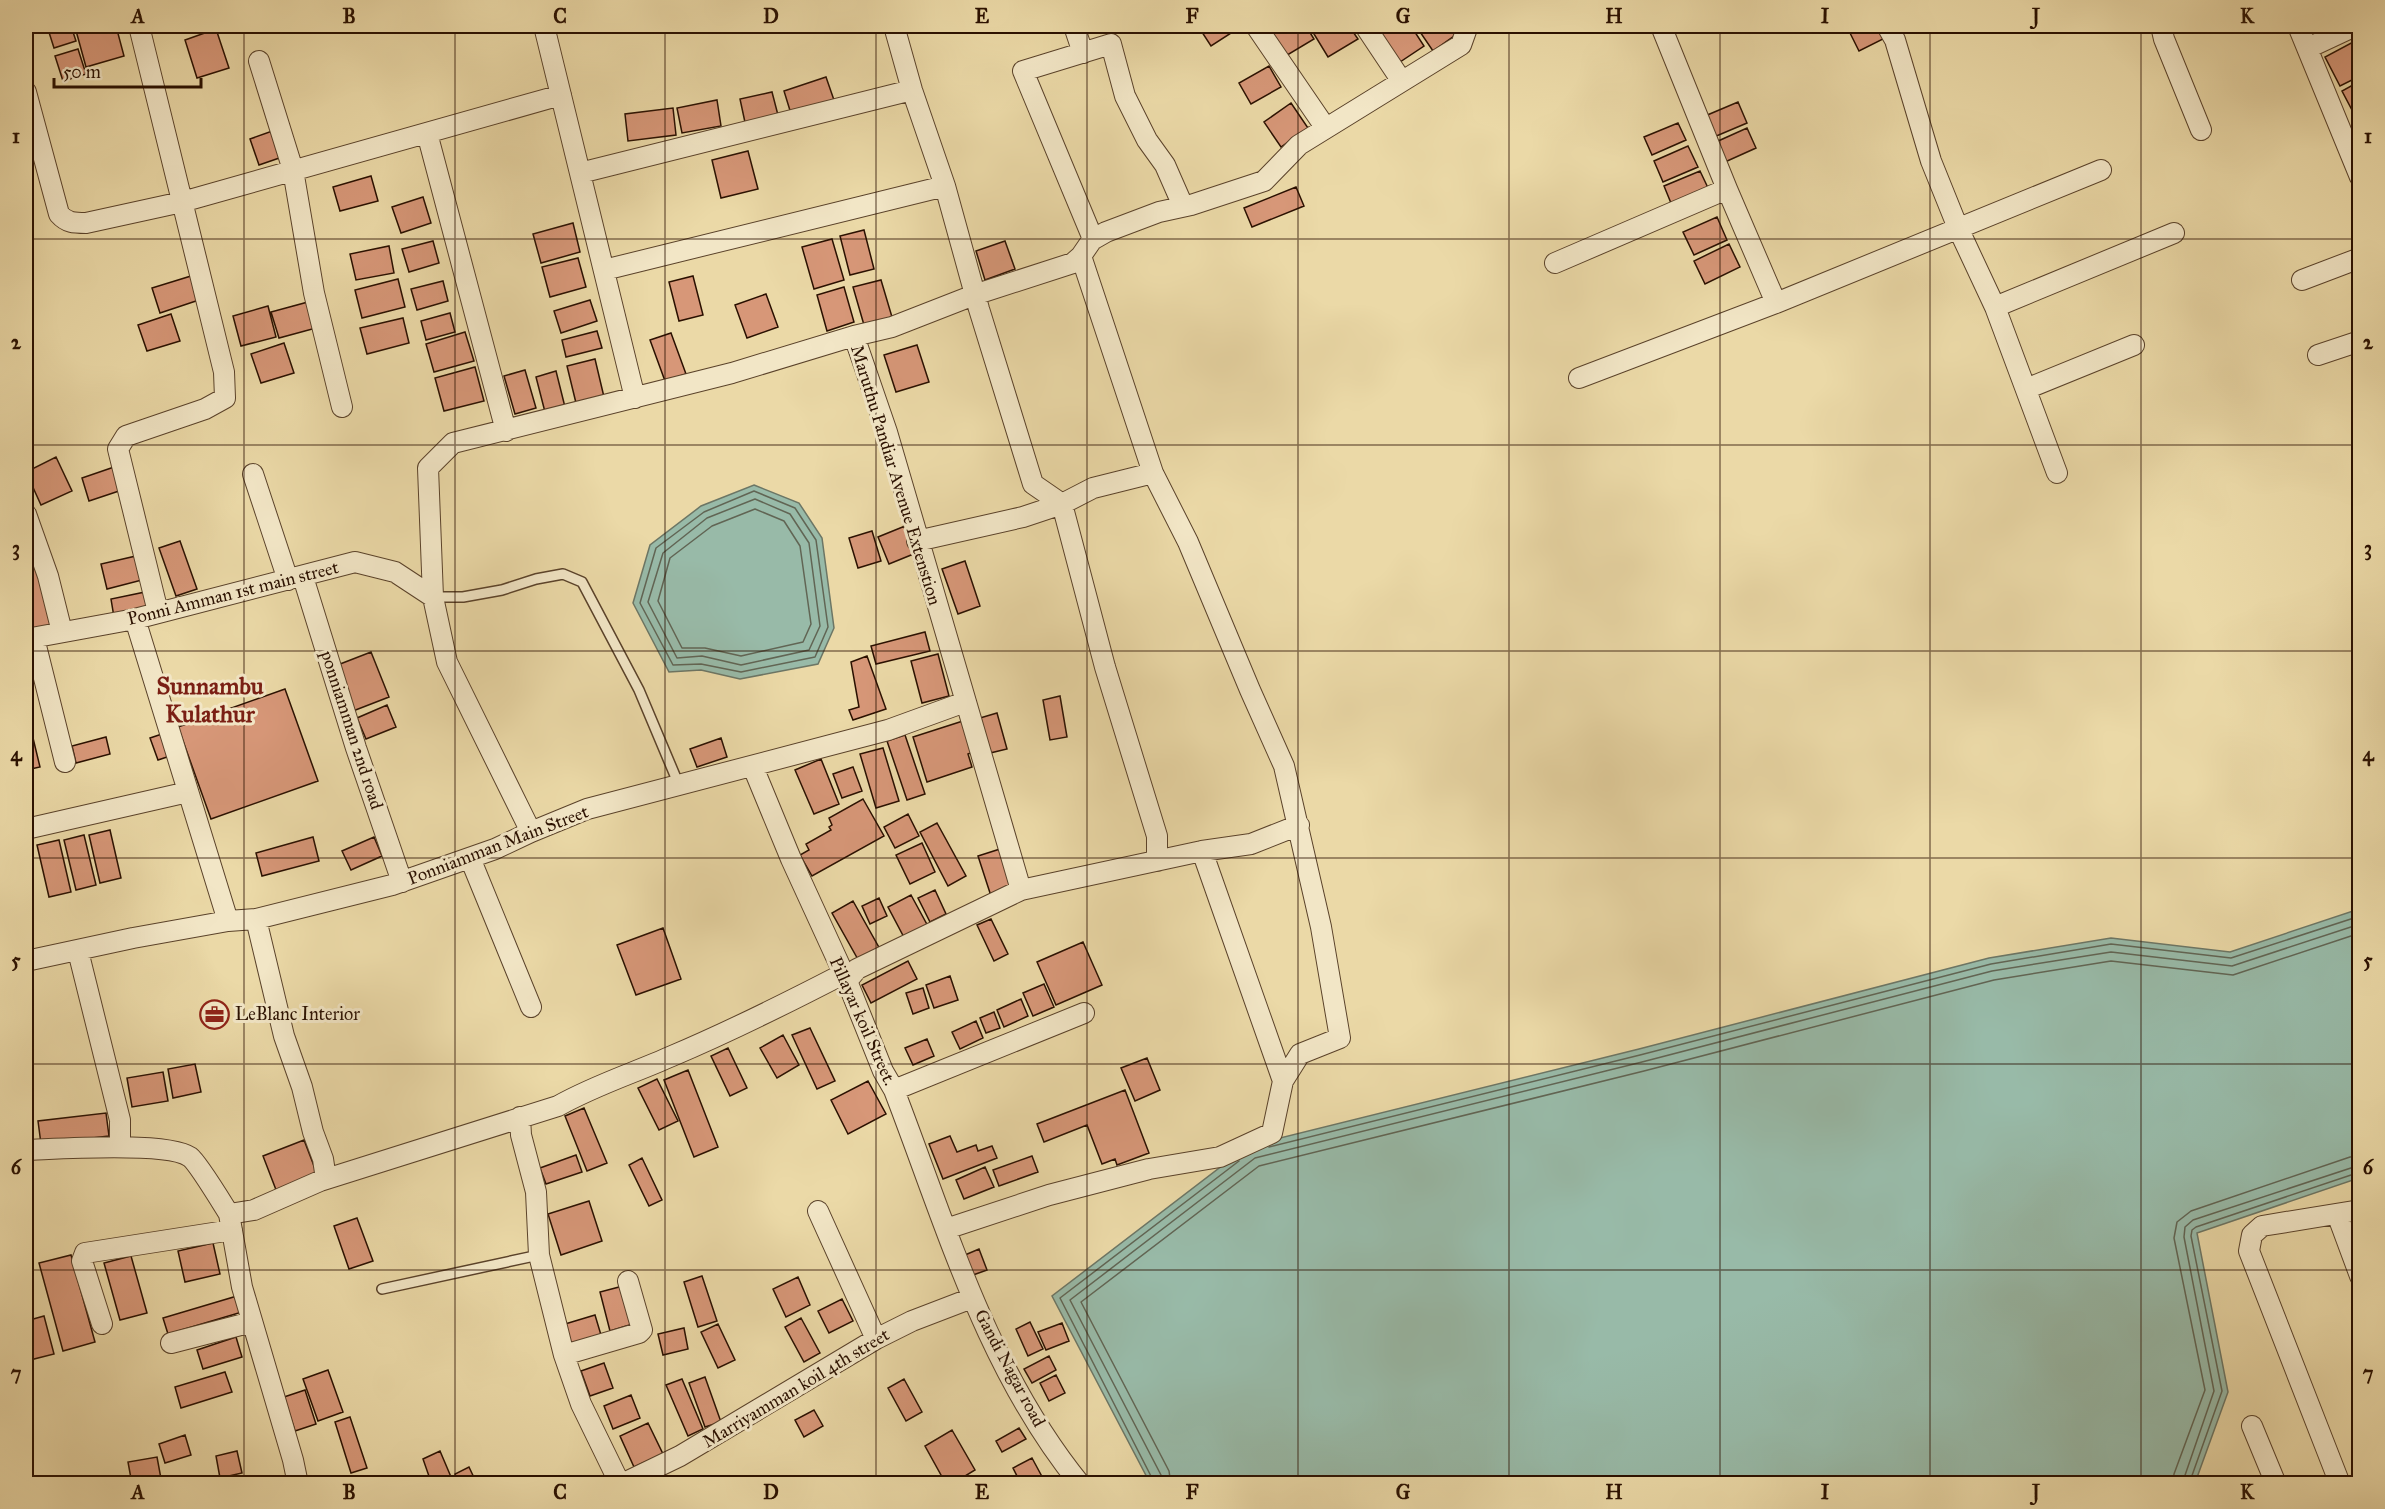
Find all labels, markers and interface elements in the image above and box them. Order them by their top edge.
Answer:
text: A [129,4,145,28]
text: B [342,4,356,28]
text: C [553,4,567,28]
text: D [763,4,779,28]
text: E [975,4,990,28]
text: F [1185,4,1199,28]
text: G [1396,4,1411,28]
text: H [1605,4,1623,28]
text: I [1821,4,1830,28]
text: J [2029,4,2041,30]
text: K [2240,4,2255,28]
scale bar [54,51,201,89]
text: 50 m [63,61,101,83]
text: 1 [12,124,20,148]
text: 1 [2364,124,2372,148]
text: 2 [11,330,22,354]
text: 2 [2363,330,2374,354]
street label: Maruthu Pandiar Avenue Extenstion [846,342,946,608]
text: 3 [12,536,20,561]
text: 3 [2364,536,2372,561]
street label: Ponni Amman 1st main street [125,556,342,630]
street label: ponniamman 2nd road [316,647,388,812]
district label: Sunnambu Kulathur [156,671,264,729]
text: 4 [10,742,22,767]
text: 4 [2362,742,2374,767]
street label: Ponniamman Main Street [404,800,592,890]
text: 5 [11,948,21,972]
text: 5 [2363,948,2373,972]
street label: Pillayar koil Street. [825,953,901,1089]
office icon: LeBlanc Interior [198,998,230,1030]
place label: LeBlanc Interior [235,1003,360,1025]
text: 6 [11,1155,23,1179]
text: 6 [2363,1155,2375,1179]
street label: Gandi Nagar road [969,1305,1050,1431]
street label: Marriyamman koil 4th street [699,1323,894,1453]
text: 7 [11,1361,22,1385]
text: 7 [2363,1361,2374,1385]
text: A [129,1480,145,1504]
text: B [342,1480,356,1504]
text: C [553,1480,567,1504]
text: D [763,1480,779,1504]
text: E [975,1480,990,1504]
text: F [1185,1480,1199,1504]
text: G [1396,1480,1411,1504]
text: H [1605,1480,1623,1504]
text: I [1821,1480,1830,1504]
text: J [2029,1480,2041,1506]
text: K [2240,1480,2255,1504]

